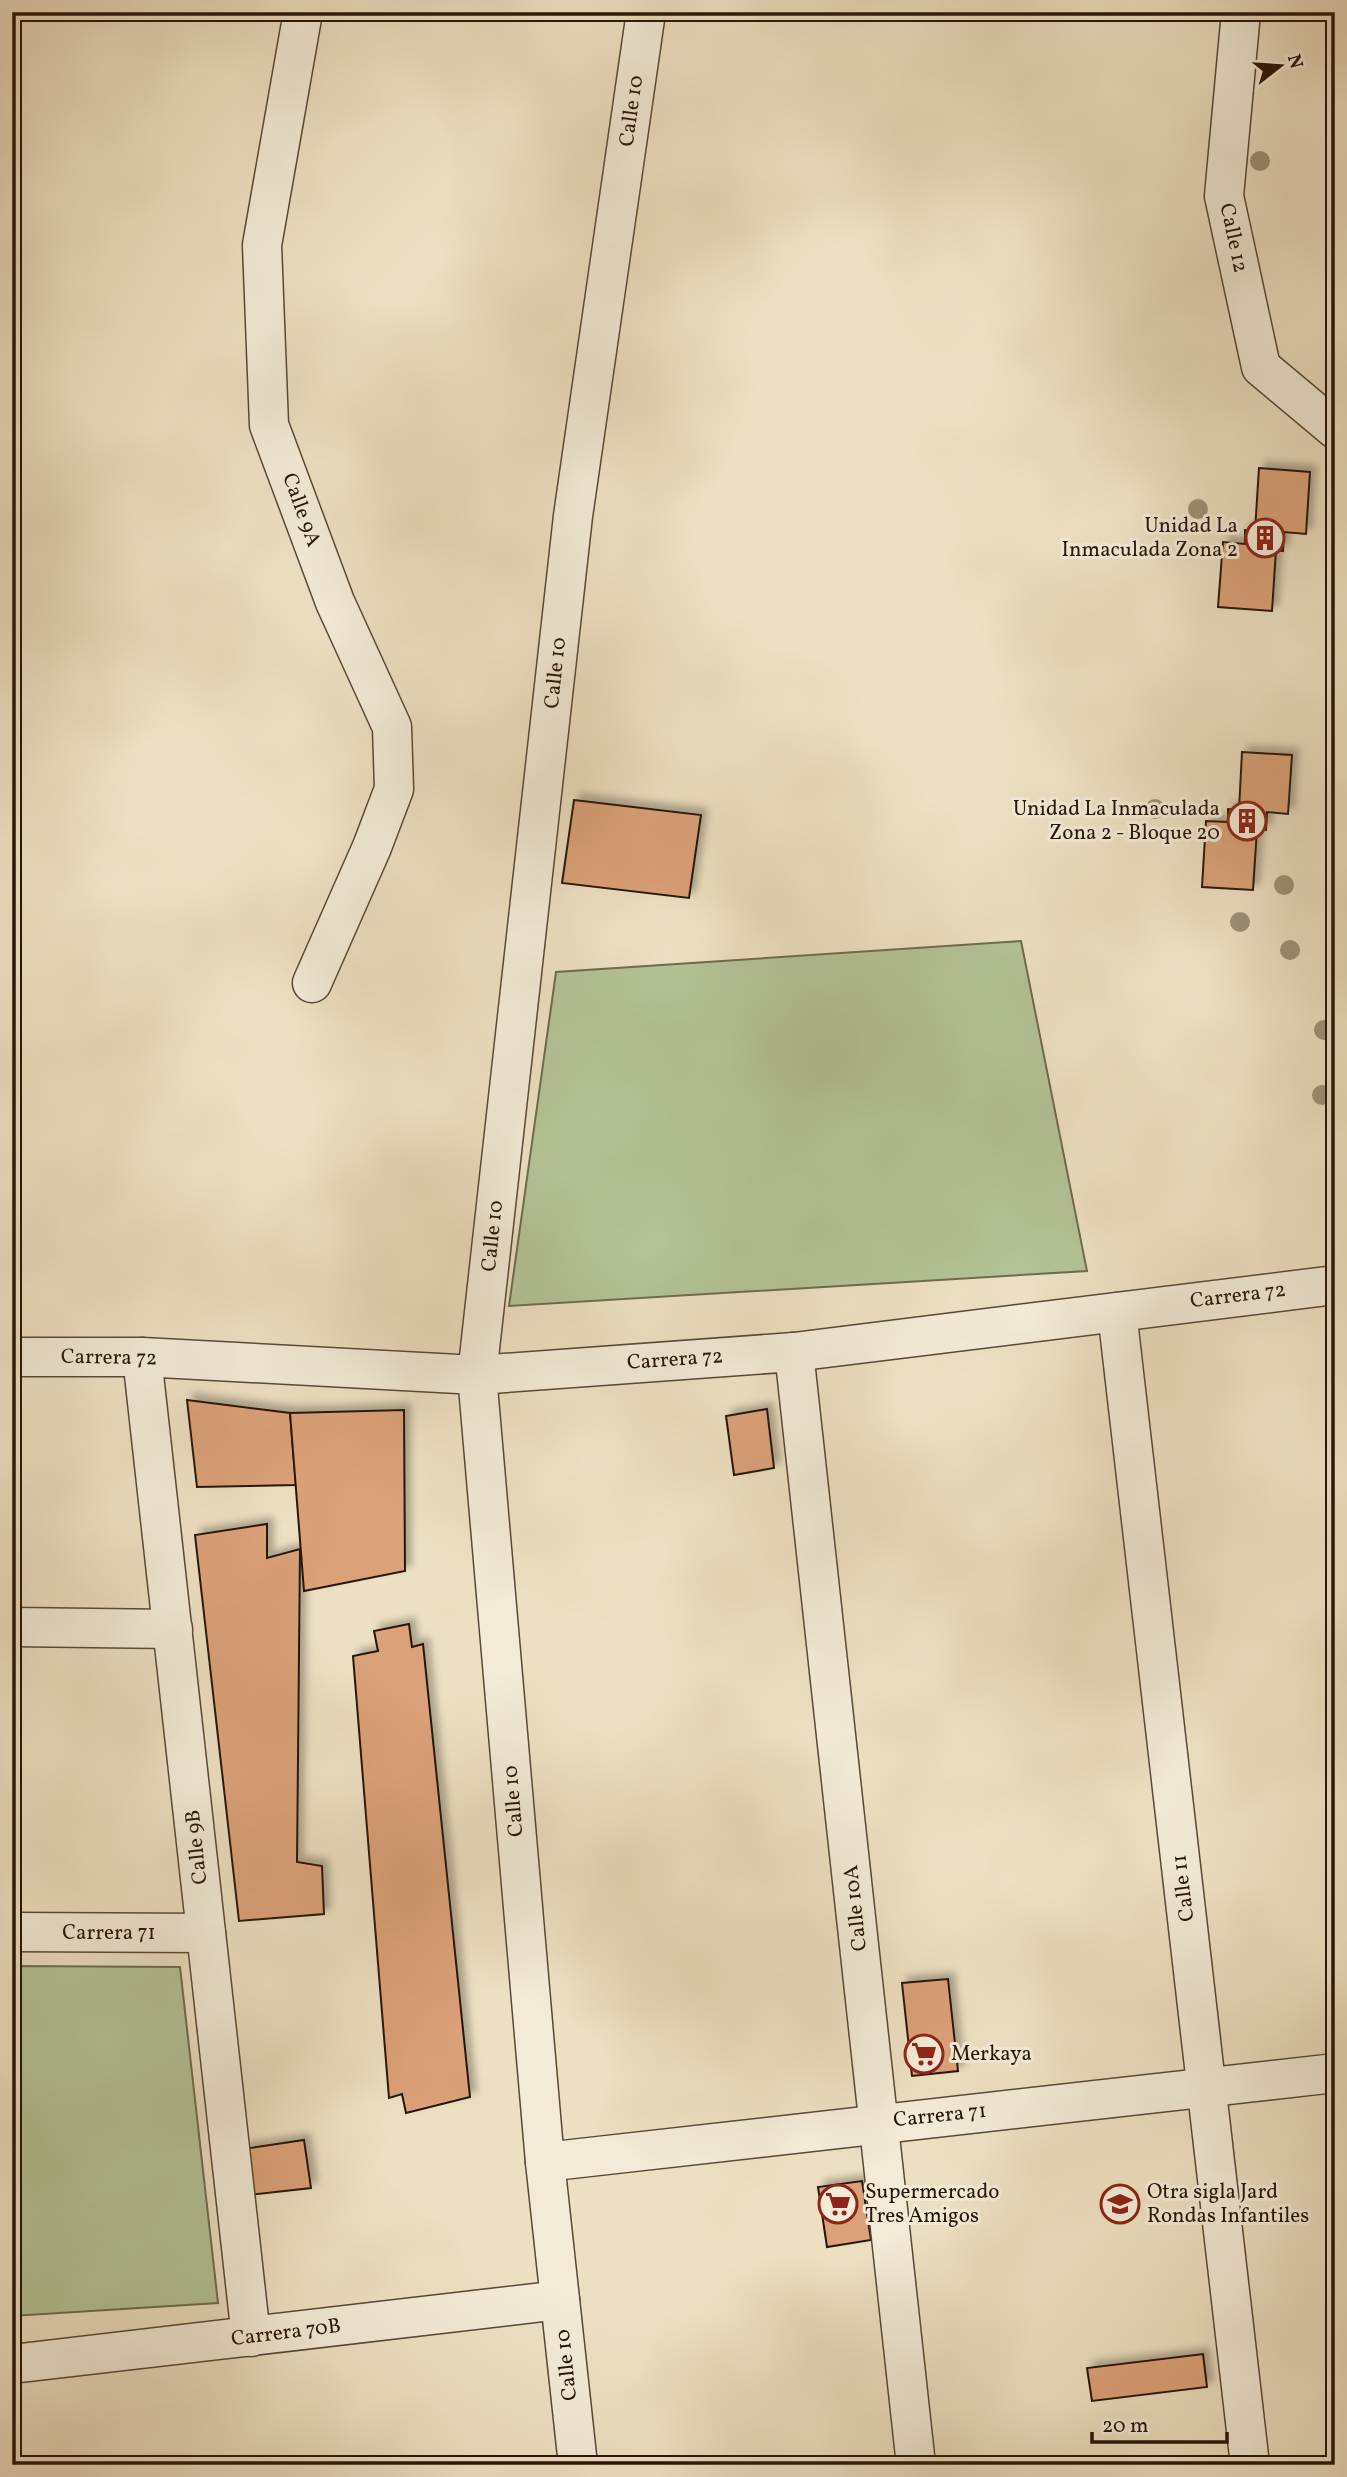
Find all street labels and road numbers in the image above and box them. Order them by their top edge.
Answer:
street label: Calle 10 [613,74,651,148]
street label: Calle 12 [1212,201,1254,275]
street label: Calle 9A [274,469,328,551]
street label: Calle 10 [538,636,574,710]
street label: Calle 10 [475,1199,511,1273]
street label: Carrera 72 [1188,1276,1288,1316]
street label: Carrera 72 [626,1342,724,1378]
street label: Carrera 72 [61,1343,157,1373]
street label: Calle 10 [496,1764,532,1838]
street label: Calle 9B [179,1808,215,1886]
street label: Calle 11 [1166,1853,1202,1923]
street label: Calle 10A [837,1863,875,1952]
street label: Carrera 71 [62,1919,156,1948]
street label: Carrera 71 [892,2097,988,2135]
street label: Carrera 70B [230,2312,342,2354]
street label: Calle 10 [549,2328,585,2402]

